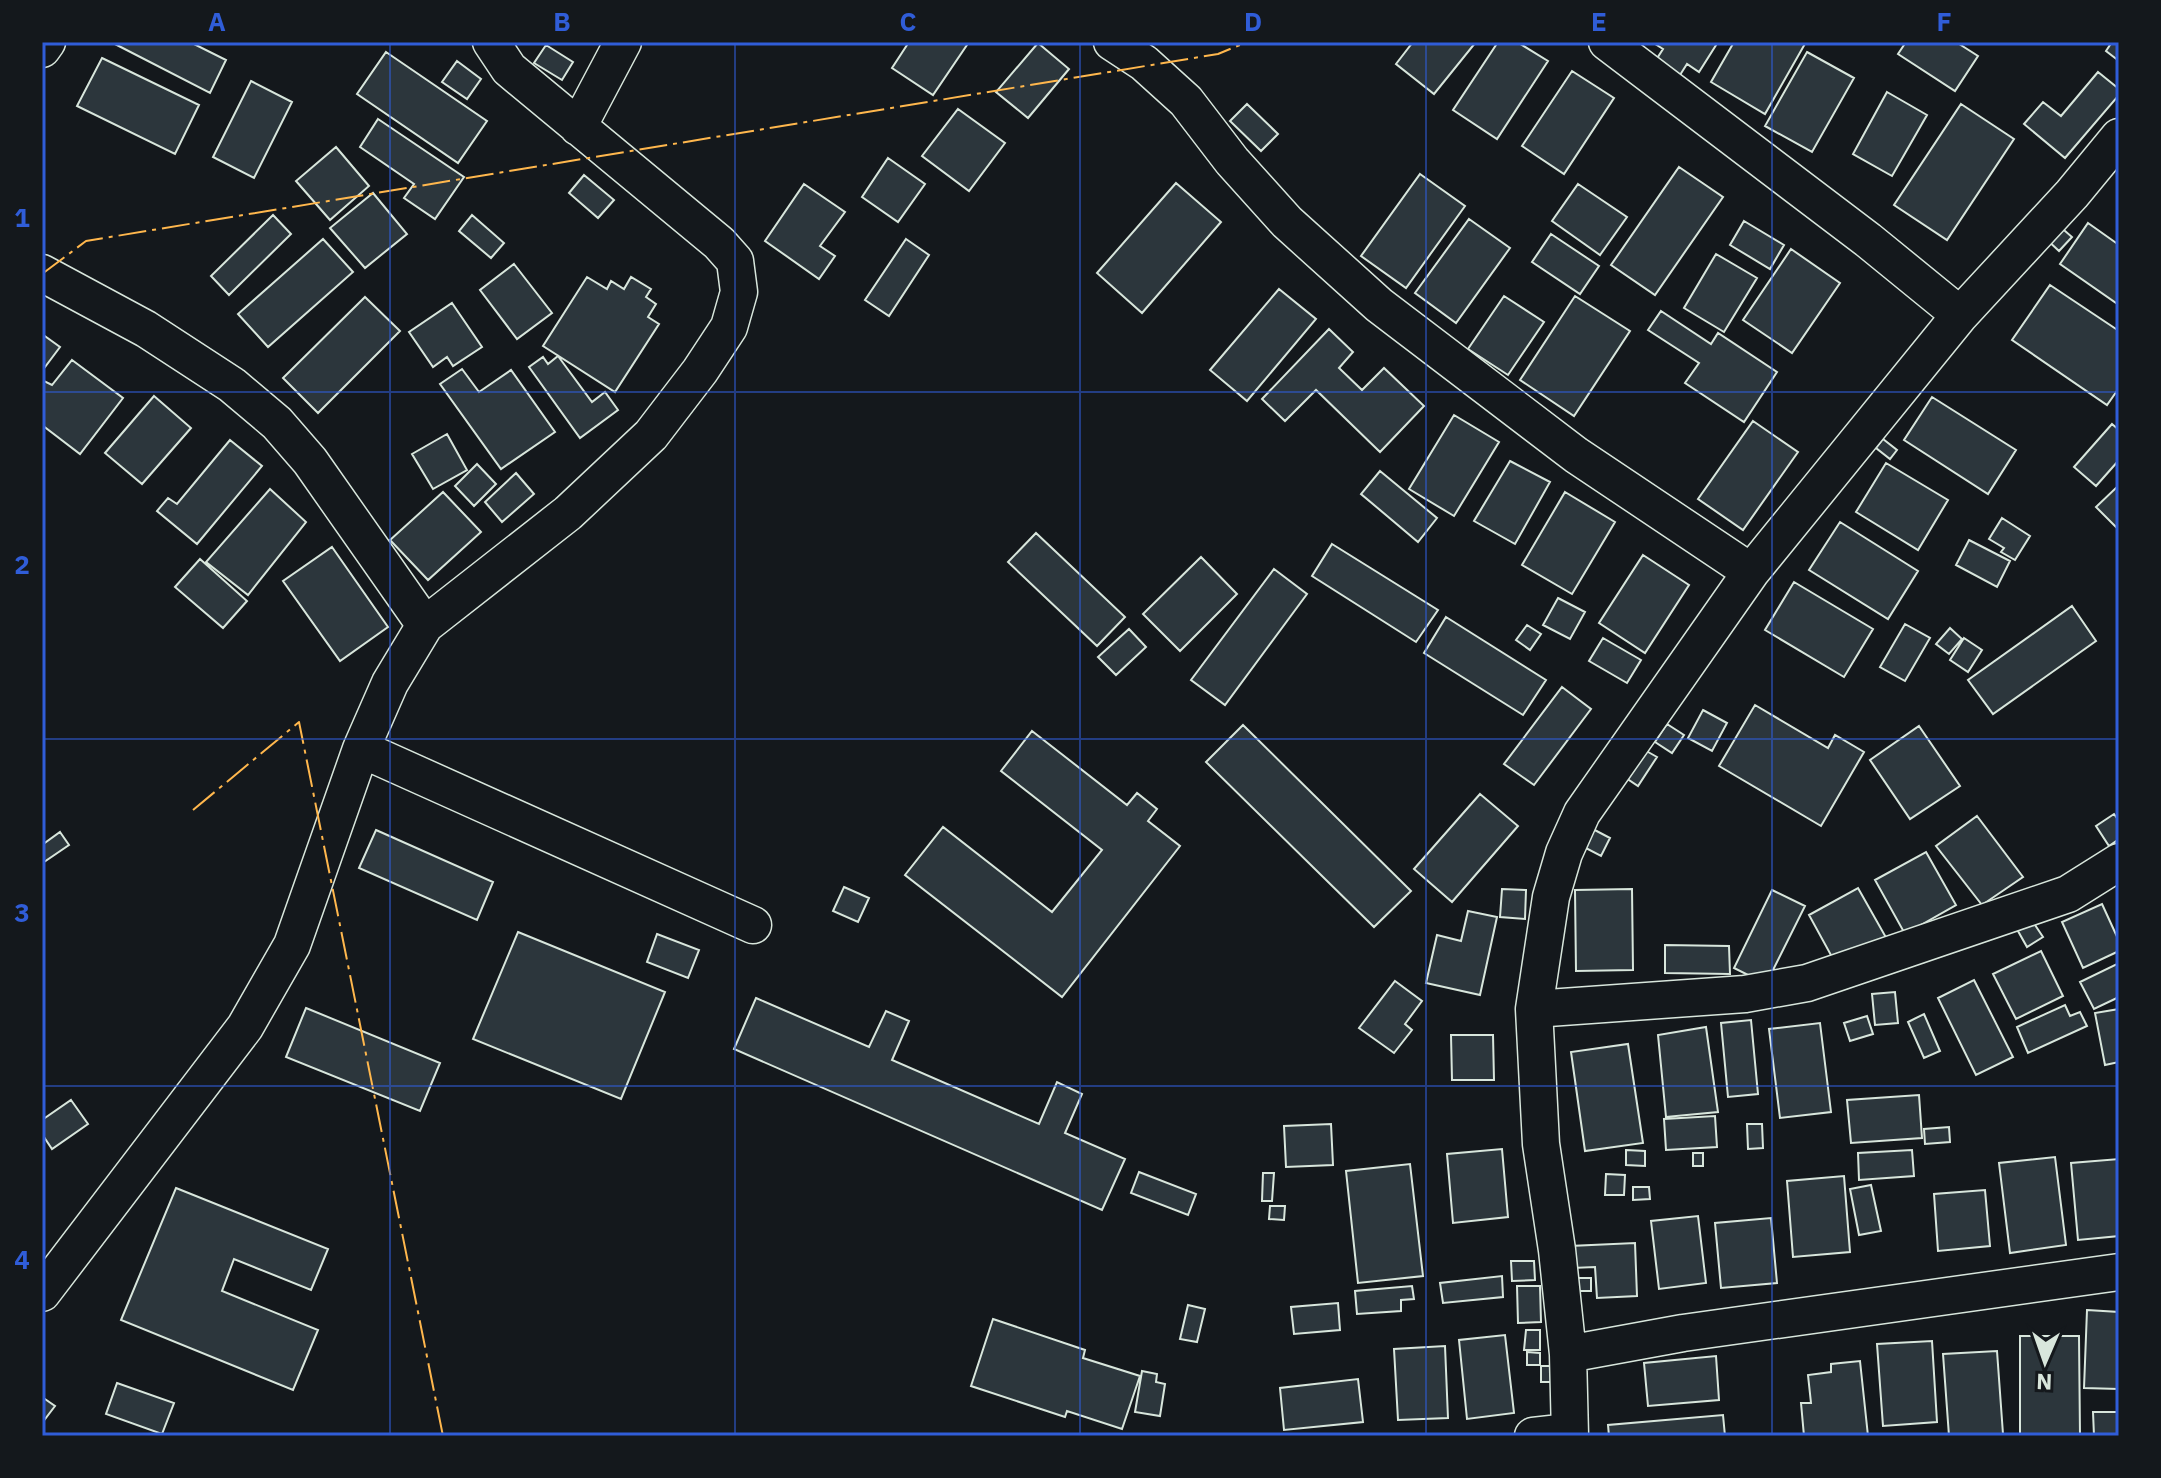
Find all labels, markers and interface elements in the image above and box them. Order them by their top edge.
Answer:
text: A [208,4,226,38]
text: B [553,4,571,38]
text: C [900,4,917,38]
text: D [1244,4,1262,38]
text: E [1591,4,1607,38]
text: F [1936,4,1952,38]
text: 1 [14,200,30,234]
text: 2 [14,547,30,581]
text: 3 [14,895,30,929]
text: 4 [14,1242,30,1276]
north arrow [2005,1322,2085,1402]
text: N [2036,1368,2053,1397]

